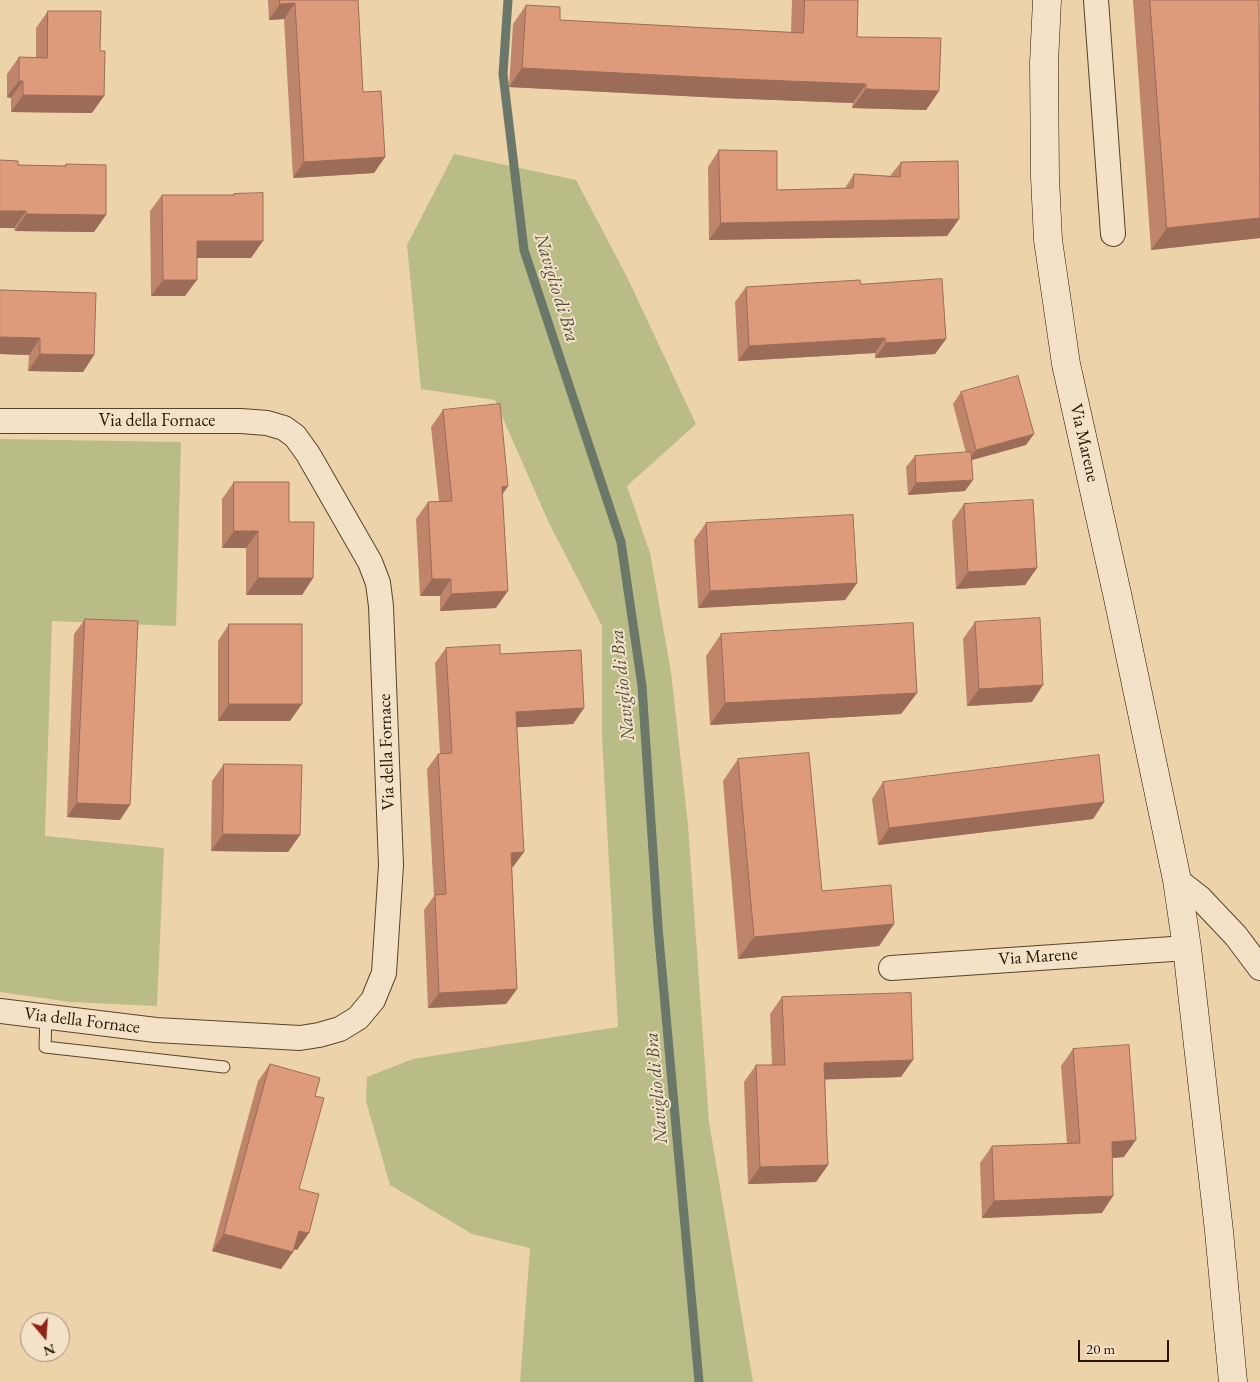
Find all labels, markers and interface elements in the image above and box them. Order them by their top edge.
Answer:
water label: Naviglio di Bra [529,231,583,345]
street label: Via Marene [1065,402,1103,484]
street label: Via della Fornace [99,410,215,432]
water label: Naviglio di Bra [606,628,640,742]
street label: Via della Fornace [374,693,400,811]
street label: Via Marene [998,943,1078,971]
street label: Via della Fornace [23,1003,141,1039]
water label: Naviglio di Bra [641,1031,673,1145]
north arrow [20,1312,70,1362]
scale bar [1080,1330,1171,1362]
text: 20 m [1086,1339,1115,1358]
text: N [41,1340,58,1361]

